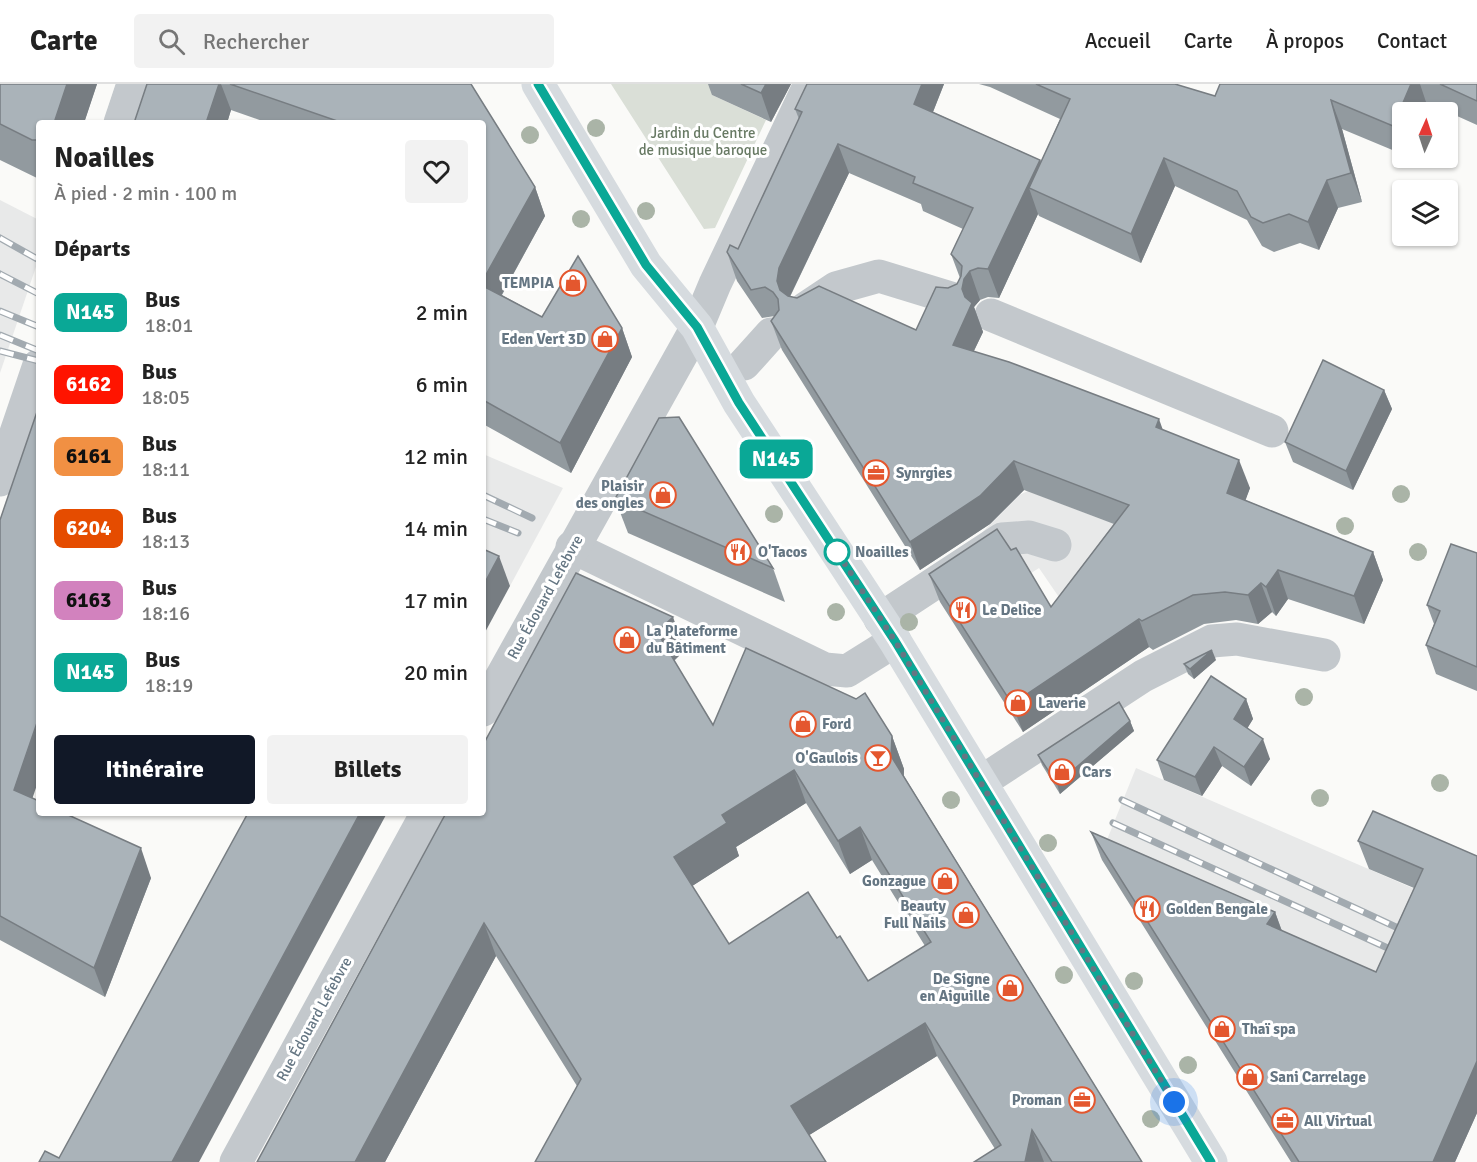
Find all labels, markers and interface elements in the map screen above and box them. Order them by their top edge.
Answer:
search box [134,14,554,68]
text: Carte [30,24,98,58]
icon: search [155,25,188,58]
text: Rechercher [203,28,309,55]
text: Accueil [1085,28,1151,54]
text: Carte [1184,28,1233,54]
text: À propos [1266,28,1344,54]
text: Contact [1377,28,1447,54]
north arrow [1392,102,1458,168]
map controls [1392,102,1458,246]
park label: Jardin du Centre de musique baroque [639,124,767,159]
button: heart [405,140,468,203]
text: Noailles [54,141,154,175]
button: layers [1392,180,1458,246]
text: À pied · 2 min · 100 m [54,181,237,206]
text: Départs [54,235,130,262]
shop icon: TEMPIA [558,268,588,298]
place label: TEMPIA [502,274,554,292]
text: Bus [145,286,180,313]
text: N145 [66,299,115,325]
text: 2 min [416,299,468,326]
text: 18:01 [145,313,193,338]
shop icon: Eden Vert 3D [590,324,620,354]
place label: Eden Vert 3D [501,330,586,348]
text: Bus [141,358,177,385]
text: 6162 [66,371,111,397]
text: 6 min [416,371,468,398]
text: 18:05 [141,385,190,410]
text: Bus [141,430,177,457]
line badge: N145 [734,440,818,478]
text: 6161 [66,443,111,469]
text: 12 min [404,443,468,470]
text: N145 [752,446,800,472]
text: 18:11 [141,457,190,482]
office icon: Synrgies [861,458,891,488]
place label: Synrgies [896,464,953,482]
place label: Plaisir des ongles [576,477,644,512]
shop icon: Plaisir des ongles [648,480,678,510]
text: Bus [141,502,177,529]
text: 6204 [66,515,111,541]
text: 14 min [404,515,468,542]
text: 18:13 [141,529,190,554]
street label: Rue Édouard Lefebvre [503,531,587,662]
restaurant icon: O'Tacos [723,537,753,567]
marker: Noailles [824,539,850,565]
place label: O'Tacos [758,543,808,561]
place label: Noailles [855,543,909,561]
text: Bus [141,574,177,601]
text: 6163 [66,587,111,613]
text: 17 min [404,587,468,614]
restaurant icon: Le Delice [948,595,978,625]
text: 18:16 [141,601,190,626]
place label: Le Delice [982,601,1041,619]
place label: La Plateforme du Bâtiment [646,622,738,657]
shop icon: La Plateforme du Bâtiment [612,625,642,655]
text: Bus [145,646,180,673]
text: N145 [66,659,115,685]
text: 20 min [404,659,468,686]
text: 18:19 [145,673,193,698]
shop icon: Laverie [1003,688,1033,718]
place label: Laverie [1038,694,1086,712]
shop icon: Ford [788,709,818,739]
place label: Ford [822,715,851,733]
button: Itinéraire [54,735,255,804]
button: Billets [267,735,468,804]
bar icon: O'Gaulois [863,743,893,773]
place label: O'Gaulois [795,749,858,767]
shop icon: Cars [1047,757,1077,787]
place label: Cars [1082,763,1112,781]
shop icon: Gonzague [930,866,960,896]
place label: Gonzague [862,872,926,890]
restaurant icon: Golden Bengale [1132,894,1162,924]
place label: Beauty Full Nails [884,897,947,932]
shop icon: Beauty Full Nails [951,900,981,930]
place label: Golden Bengale [1166,900,1268,918]
street label: Rue Édouard Lefebvre [272,953,356,1084]
place label: De Signe en Aiguille [920,970,990,1005]
shop icon: De Signe en Aiguille [995,973,1025,1003]
shop icon: Thaï spa [1207,1014,1237,1044]
place label: Thaï spa [1242,1020,1296,1038]
shop icon: Sani Carrelage [1235,1062,1265,1092]
place label: Sani Carrelage [1270,1068,1366,1086]
office icon: Proman [1067,1085,1097,1115]
your location [1159,1087,1189,1117]
place label: Proman [1012,1091,1062,1109]
office icon: All Virtual [1270,1106,1300,1136]
place label: All Virtual [1304,1112,1373,1130]

